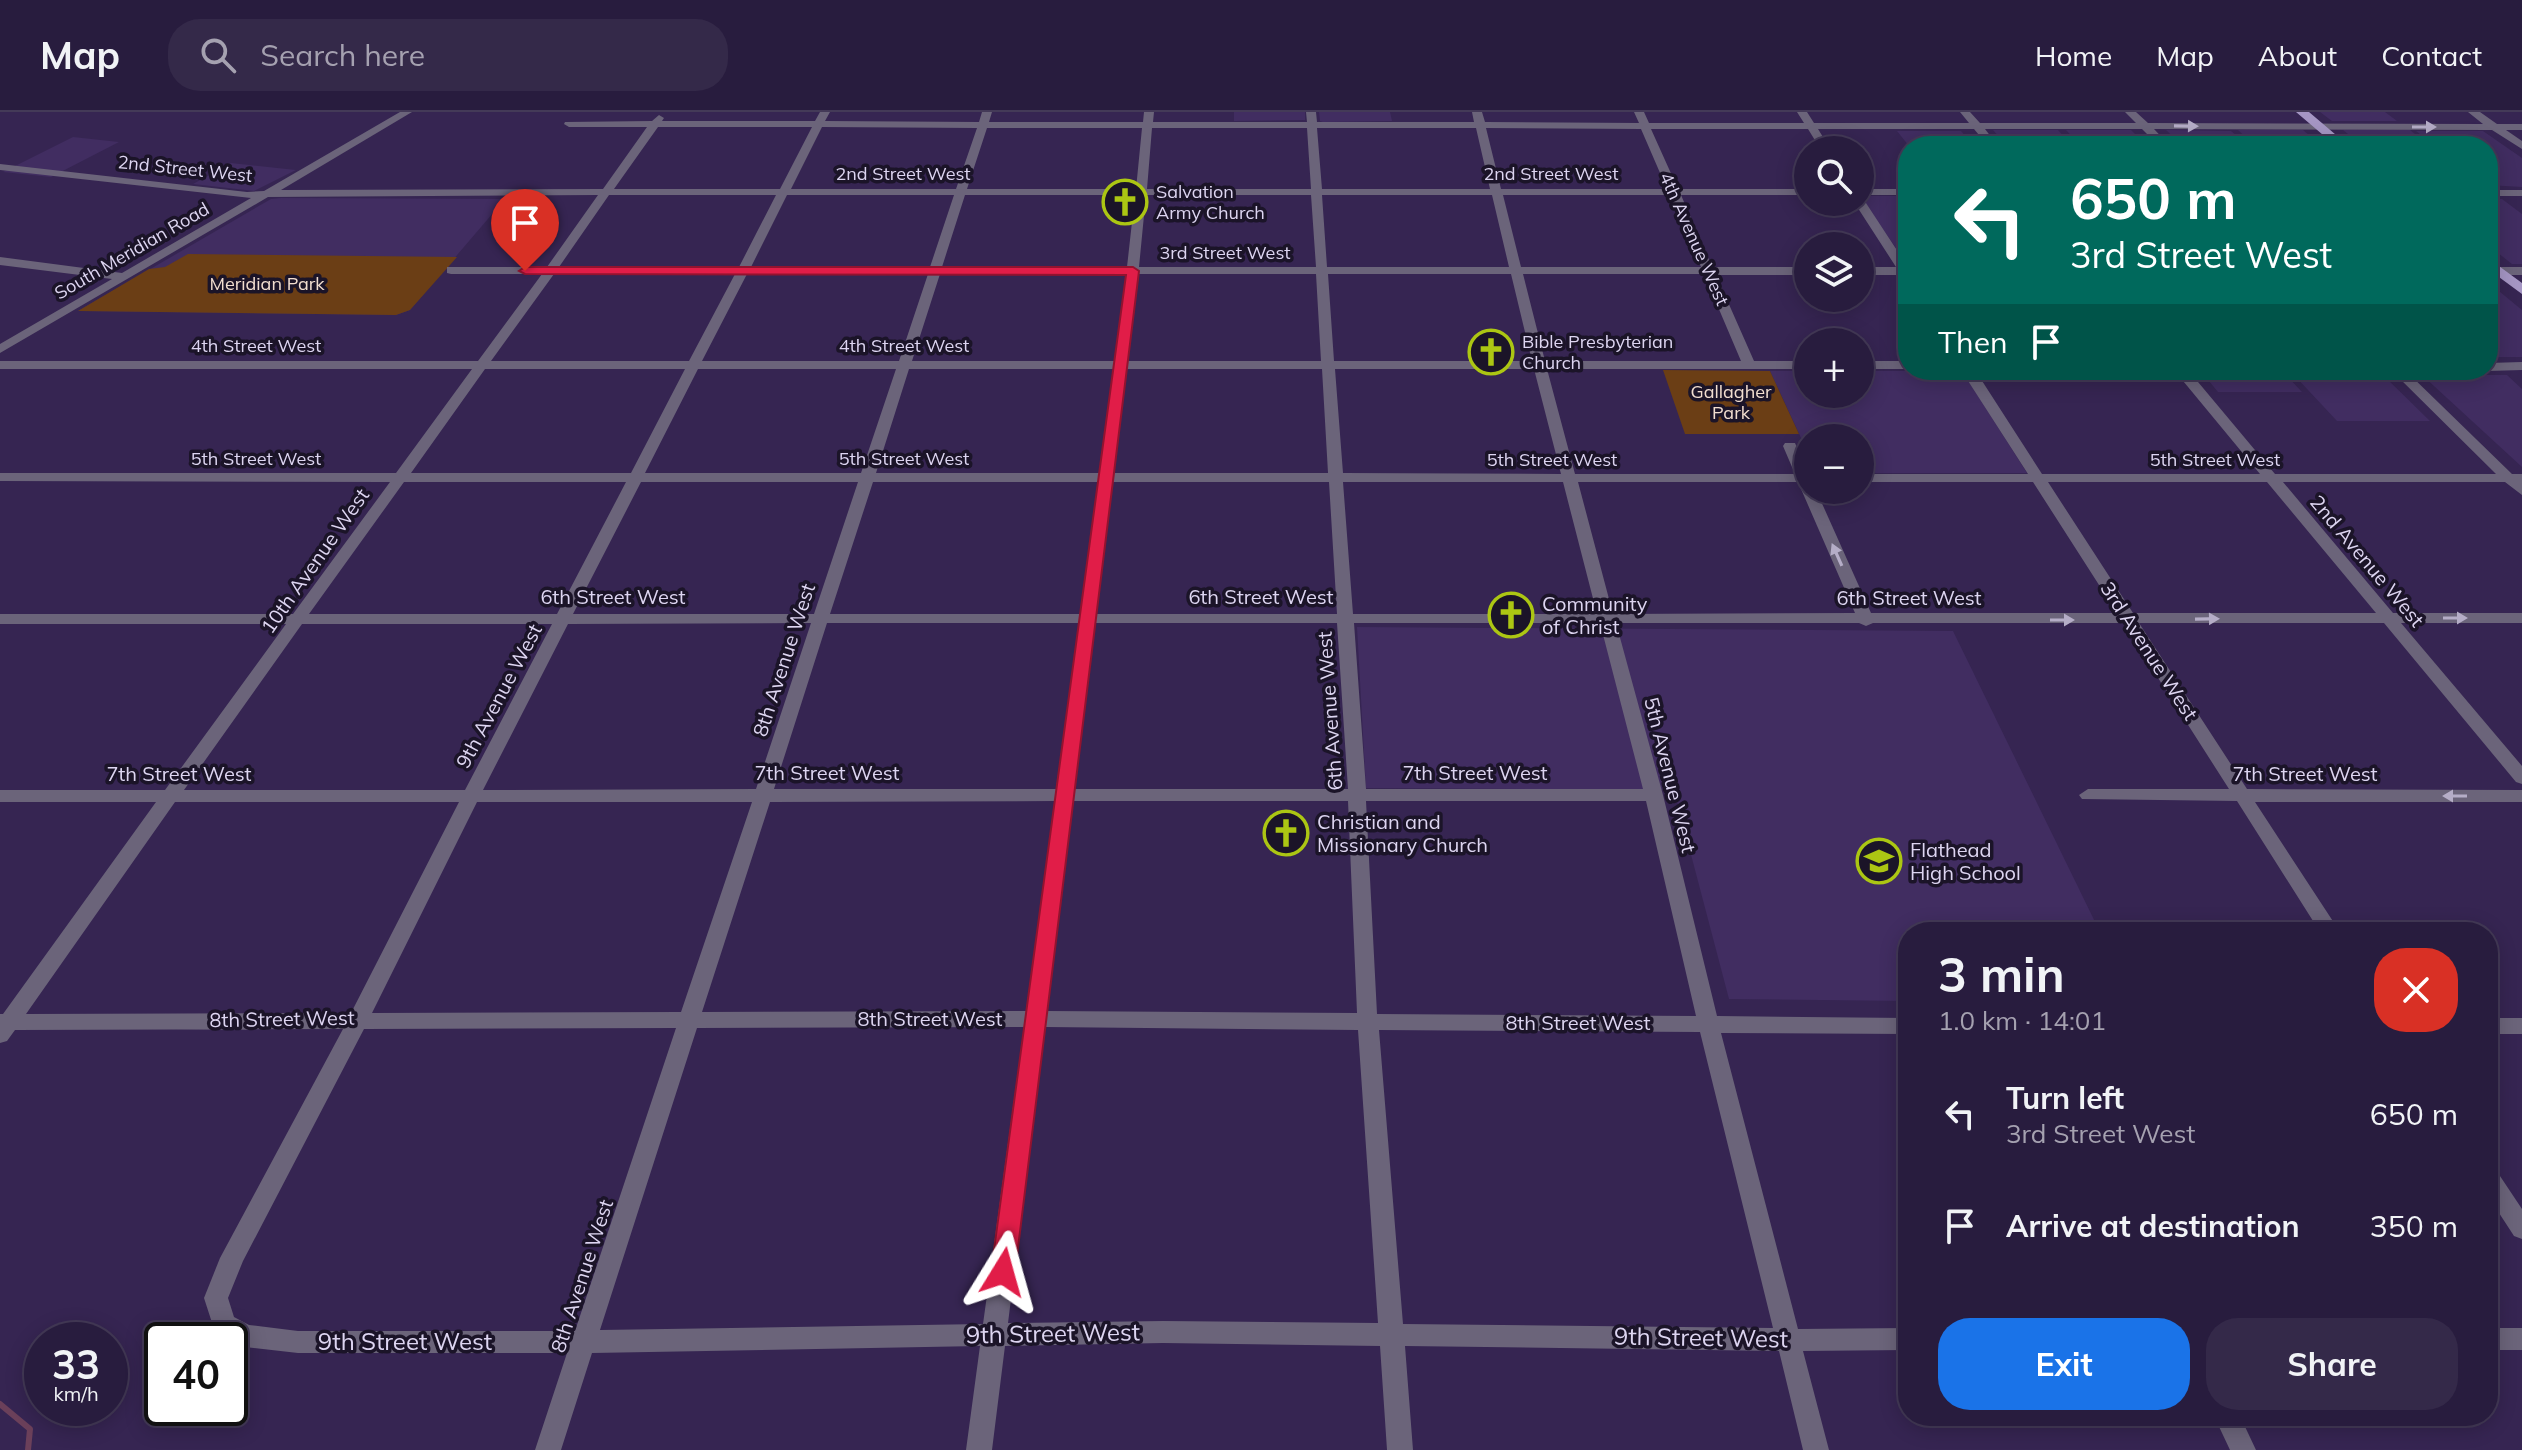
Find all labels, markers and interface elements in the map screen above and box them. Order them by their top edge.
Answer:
search box [168,19,728,91]
text: Map [40,31,120,79]
icon: search [196,33,240,77]
text: Search here [260,36,425,74]
text: Home [2035,38,2112,73]
text: Map [2156,38,2214,73]
text: About [2258,38,2337,73]
text: Contact [2381,38,2482,73]
one-way arrow [2174,120,2199,132]
one-way arrow [2412,121,2437,133]
map controls [1794,136,1874,504]
button: search [1794,136,1874,216]
street label: 2nd Street West [117,150,253,187]
street label: 2nd Street West [835,162,971,185]
street label: 2nd Street West [1483,162,1619,185]
text: 650 m [2070,163,2237,233]
icon: left [1938,168,2042,272]
street label: 4th Avenue West [1655,169,1734,309]
church icon: Salvation Army Church [1101,178,1149,226]
place label: Salvation Army Church [1156,180,1265,224]
pin [491,189,559,271]
street label: South Meridian Road [50,197,213,304]
icon: arrive [503,201,547,245]
button: layers [1794,232,1874,312]
text: 3rd Street West [2070,232,2332,277]
street label: 3rd Street West [1159,241,1291,264]
park label: Meridian Park [209,272,325,295]
icon: arrive [2024,320,2068,364]
text: Then [1938,323,2008,361]
church icon: Bible Presbyterian Church [1467,328,1515,376]
button: + [1794,328,1874,408]
place label: Bible Presbyterian Church [1522,330,1673,374]
street label: 4th Street West [191,334,321,357]
street label: 4th Street West [839,334,969,357]
park label: Gallagher Park [1690,380,1772,424]
button: − [1794,424,1874,504]
street label: 5th Street West [191,447,321,470]
street label: 5th Street West [839,447,969,470]
street label: 5th Street West [1487,448,1617,471]
street label: 5th Street West [2150,448,2280,471]
street label: 10th Avenue West [255,483,374,638]
street label: 2nd Avenue West [2305,490,2430,632]
one-way arrow [1831,543,1844,567]
street label: 3rd Avenue West [2095,577,2203,725]
street label: 8th Avenue West [747,580,820,740]
street label: 6th Street West [540,584,686,609]
street label: 6th Street West [1188,584,1334,609]
street label: 6th Street West [1836,585,1982,610]
church icon: Community of Christ [1487,591,1535,639]
place label: Community of Christ [1542,591,1648,639]
one-way arrow [2443,612,2468,624]
one-way arrow [2195,613,2220,625]
one-way arrow [2050,614,2075,626]
street label: 9th Avenue West [450,619,547,772]
street label: 6th Avenue West [1311,631,1348,792]
street label: 5th Avenue West [1639,694,1702,855]
street label: 7th Street West [754,760,900,785]
street label: 7th Street West [1402,760,1548,785]
street label: 7th Street West [106,761,252,786]
street label: 7th Street West [2232,761,2378,786]
one-way arrow [2442,790,2467,802]
church icon: Christian and Missionary Church [1262,809,1310,857]
place label: Christian and Missionary Church [1317,809,1488,857]
school or university icon: Flathead High School [1855,837,1903,885]
place label: Flathead High School [1910,837,2021,885]
text: 3 min [1938,944,2065,1004]
button: close [2374,948,2458,1032]
text: 1.0 km · 14:01 [1938,1004,2106,1037]
street label: 8th Street West [209,1005,355,1032]
street label: 8th Street West [857,1006,1003,1031]
street label: 8th Street West [1505,1010,1651,1035]
text: Turn left [2006,1079,2124,1117]
icon: left [1938,1092,1982,1136]
text: 650 m [2370,1095,2458,1133]
text: 3rd Street West [2006,1117,2195,1150]
street label: 8th Avenue West [545,1196,618,1356]
icon: arrive [1938,1204,1982,1248]
text: Arrive at destination [2006,1207,2300,1245]
text: 350 m [2370,1207,2458,1245]
position arrow [961,1230,1045,1314]
street label: 9th Street West [966,1316,1140,1350]
button: Exit [1938,1318,2190,1410]
button: Share [2206,1318,2458,1410]
street label: 9th Street West [1614,1320,1788,1354]
speed limit sign: 40 [144,1322,248,1426]
street label: 9th Street West [318,1326,492,1356]
text: 33 [52,1339,100,1389]
text: km/h [53,1381,99,1406]

